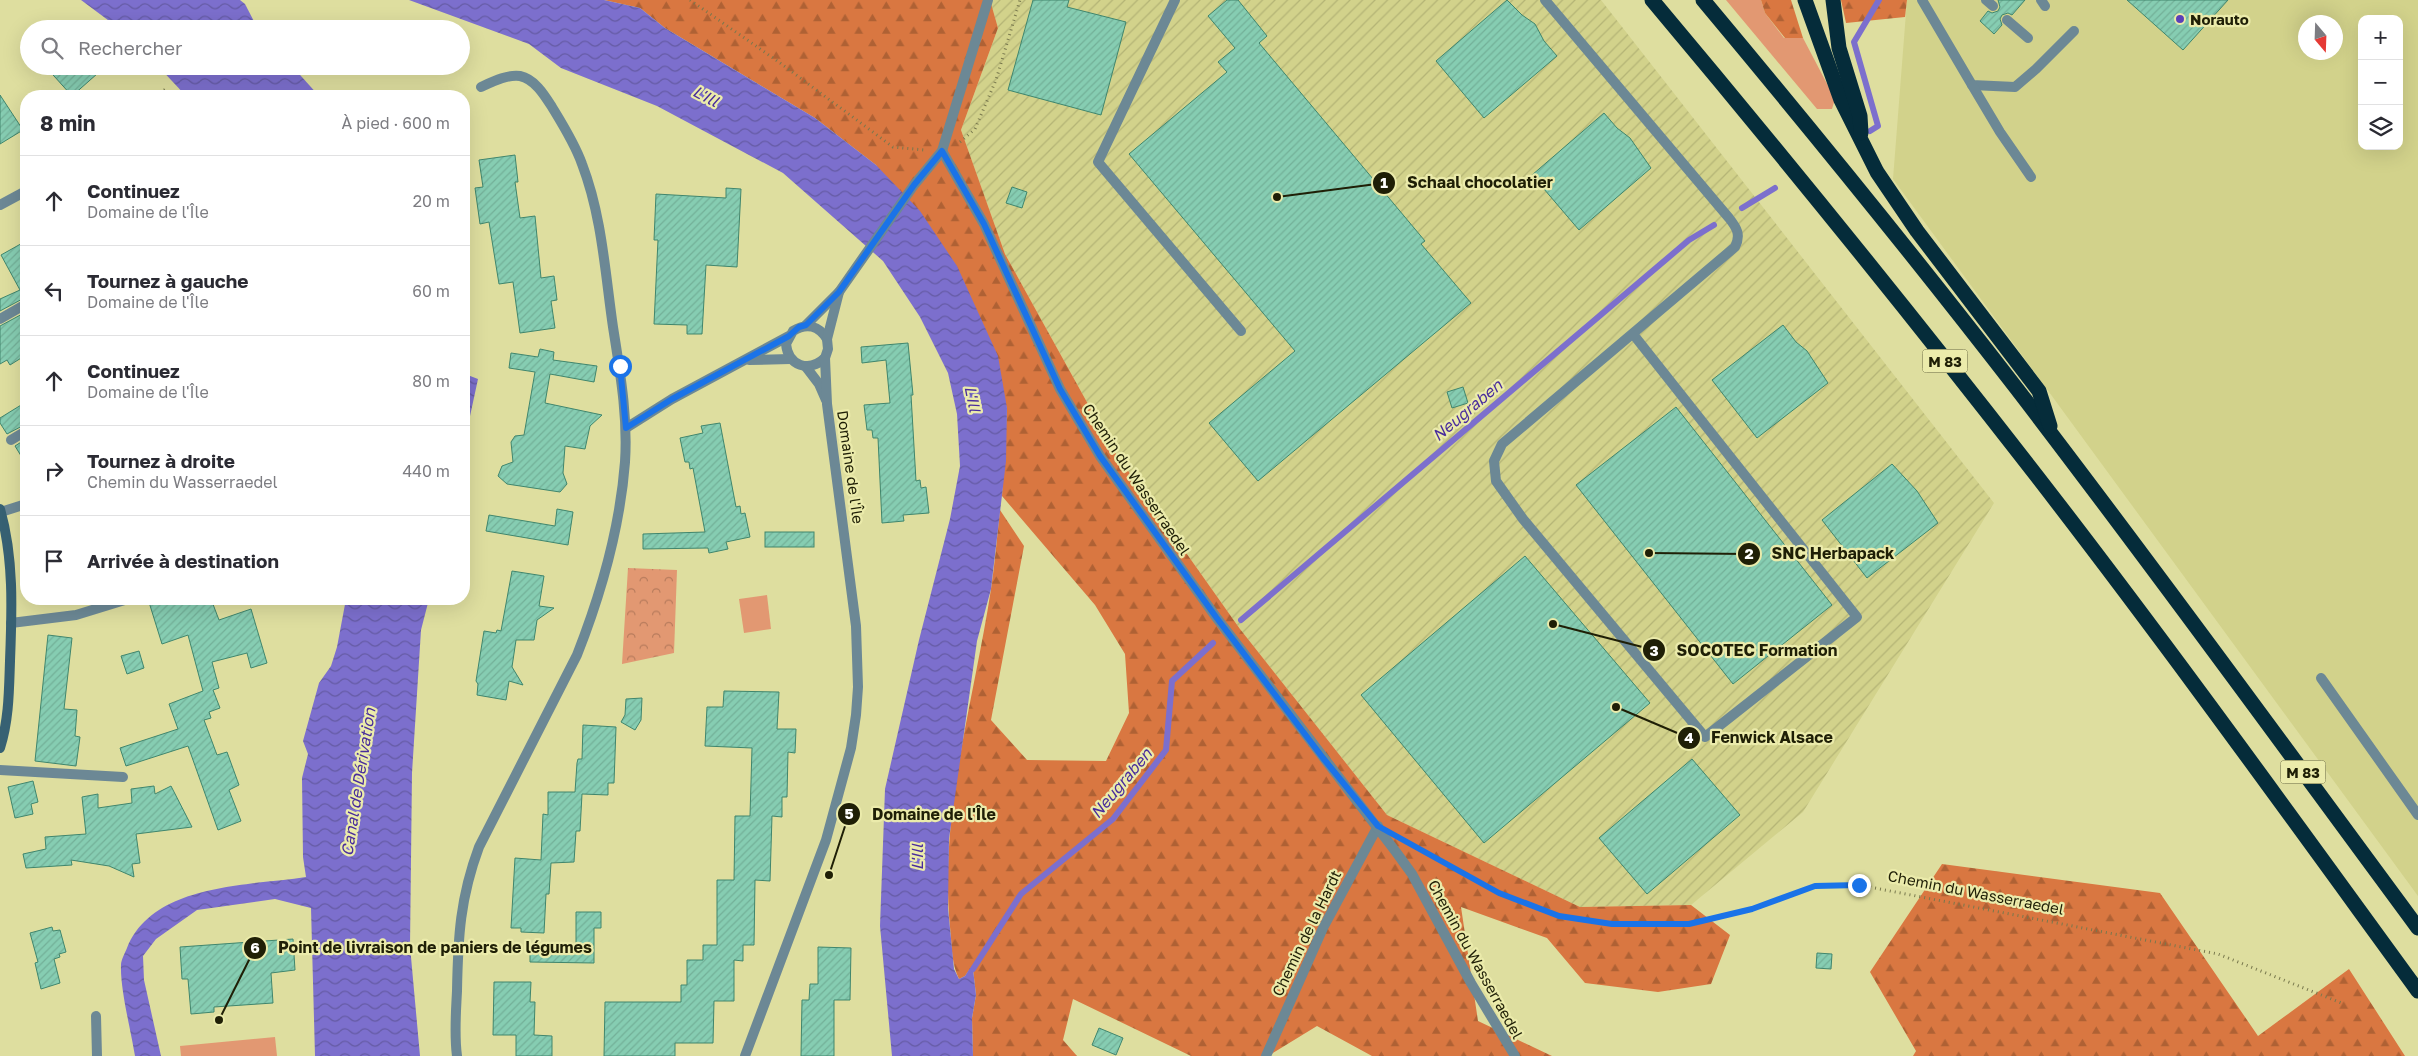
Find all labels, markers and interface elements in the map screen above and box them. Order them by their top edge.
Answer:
place label: Norauto [2190,10,2249,28]
marker: Norauto [2174,13,2186,25]
north arrow [2298,15,2343,60]
map controls [2358,15,2403,150]
button: + [2358,15,2403,60]
search box [20,20,470,75]
icon: search [38,34,66,62]
text: Rechercher [78,36,183,59]
button: − [2358,60,2403,105]
water label: L'Ill [690,81,723,111]
button: layers [2358,105,2403,150]
text: 8 min [40,110,96,136]
text: À pied · 600 m [342,113,450,133]
callout: Schaal chocolatier [1372,167,1563,198]
text: Schaal chocolatier [1407,172,1553,192]
text: 1 [1380,173,1388,191]
text: Continuez [87,179,180,202]
icon: ahead [40,187,68,215]
text: 20 m [413,191,450,211]
text: Domaine de l'Île [87,202,209,222]
text: Tournez à gauche [87,269,248,292]
icon: left [40,277,68,305]
text: 60 m [412,281,450,301]
text: Domaine de l'Île [87,292,209,312]
road number: M 83 [1922,350,1968,372]
route start [609,355,632,378]
text: Continuez [87,359,180,382]
icon: ahead [40,367,68,395]
text: 80 m [412,371,450,391]
water label: Neugraben [1428,374,1507,445]
text: Domaine de l'Île [87,382,209,402]
water label: L'Ill [961,384,985,415]
street label: Chemin du Wasserraedel [1080,400,1195,558]
street label: Domaine de l'Île [834,409,868,525]
text: Tournez à droite [87,449,235,472]
icon: right [40,457,68,485]
text: 440 m [402,461,450,481]
text: Chemin du Wasserraedel [87,472,278,492]
callout: SNC Herbapack [1736,538,1904,569]
text: SNC Herbapack [1772,543,1895,563]
text: 2 [1744,544,1754,562]
icon: arrive [40,547,68,575]
text: Arrivée à destination [87,549,279,572]
callout: SOCOTEC Formation [1641,635,1847,666]
text: SOCOTEC Formation [1677,640,1837,660]
text: 3 [1649,641,1659,659]
water label: Canal de Dérivation [336,705,380,857]
callout: Fenwick Alsace [1676,722,1843,753]
text: Fenwick Alsace [1711,727,1833,747]
text: 4 [1684,728,1694,746]
water label: Neugraben [1086,743,1157,822]
road number: M 83 [2280,760,2326,784]
callout: Domaine de l'Île [837,798,1006,829]
text: 5 [844,804,854,822]
text: Domaine de l'Île [872,804,996,824]
water label: L'Ill [907,843,927,870]
street label: Chemin du Wasserraedel [1887,866,2066,918]
street label: Chemin de la Hardt [1268,867,1344,999]
route end [1848,874,1871,897]
street label: Chemin du Wasserraedel [1425,876,1527,1042]
callout: Point de livraison de paniers de légumes [243,932,602,963]
text: Point de livraison de paniers de légumes [278,937,592,957]
text: 6 [250,938,260,956]

